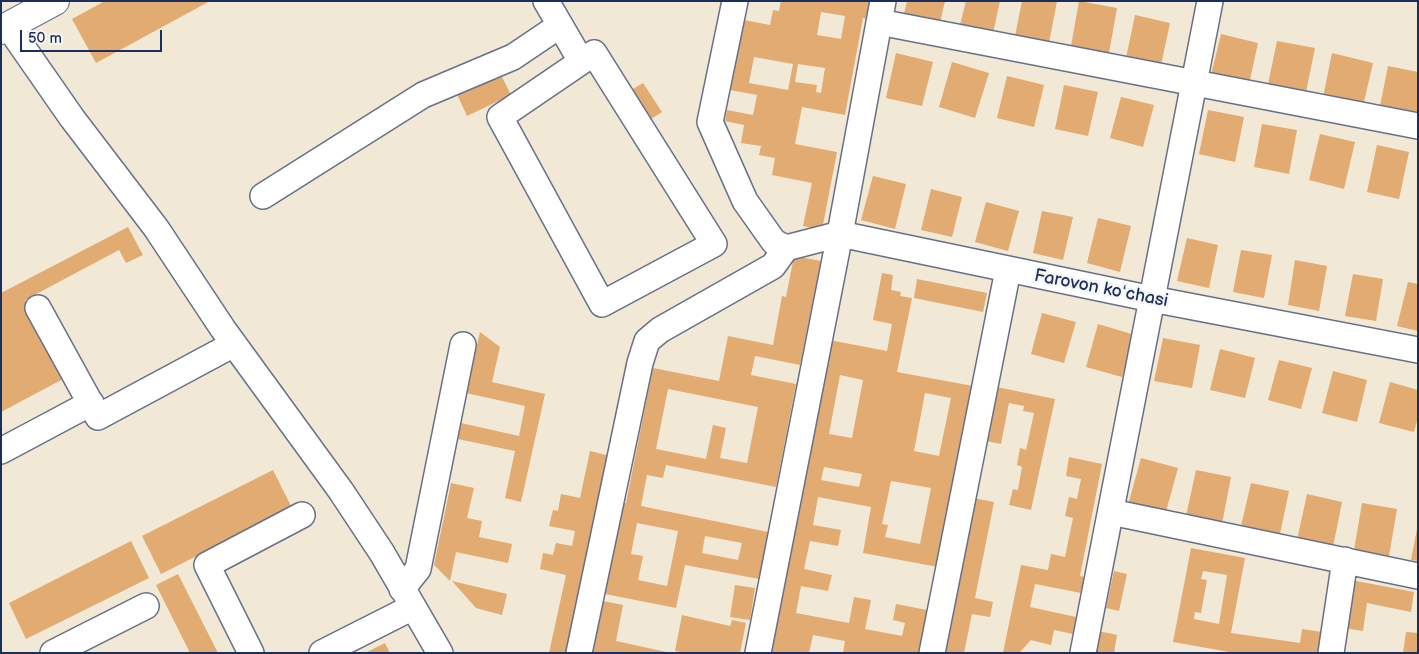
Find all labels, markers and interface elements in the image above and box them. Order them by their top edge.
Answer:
scale bar [22,20,165,52]
text: 50 m [28,29,62,48]
street label: Farovon koʻchasi [1032,265,1170,313]

